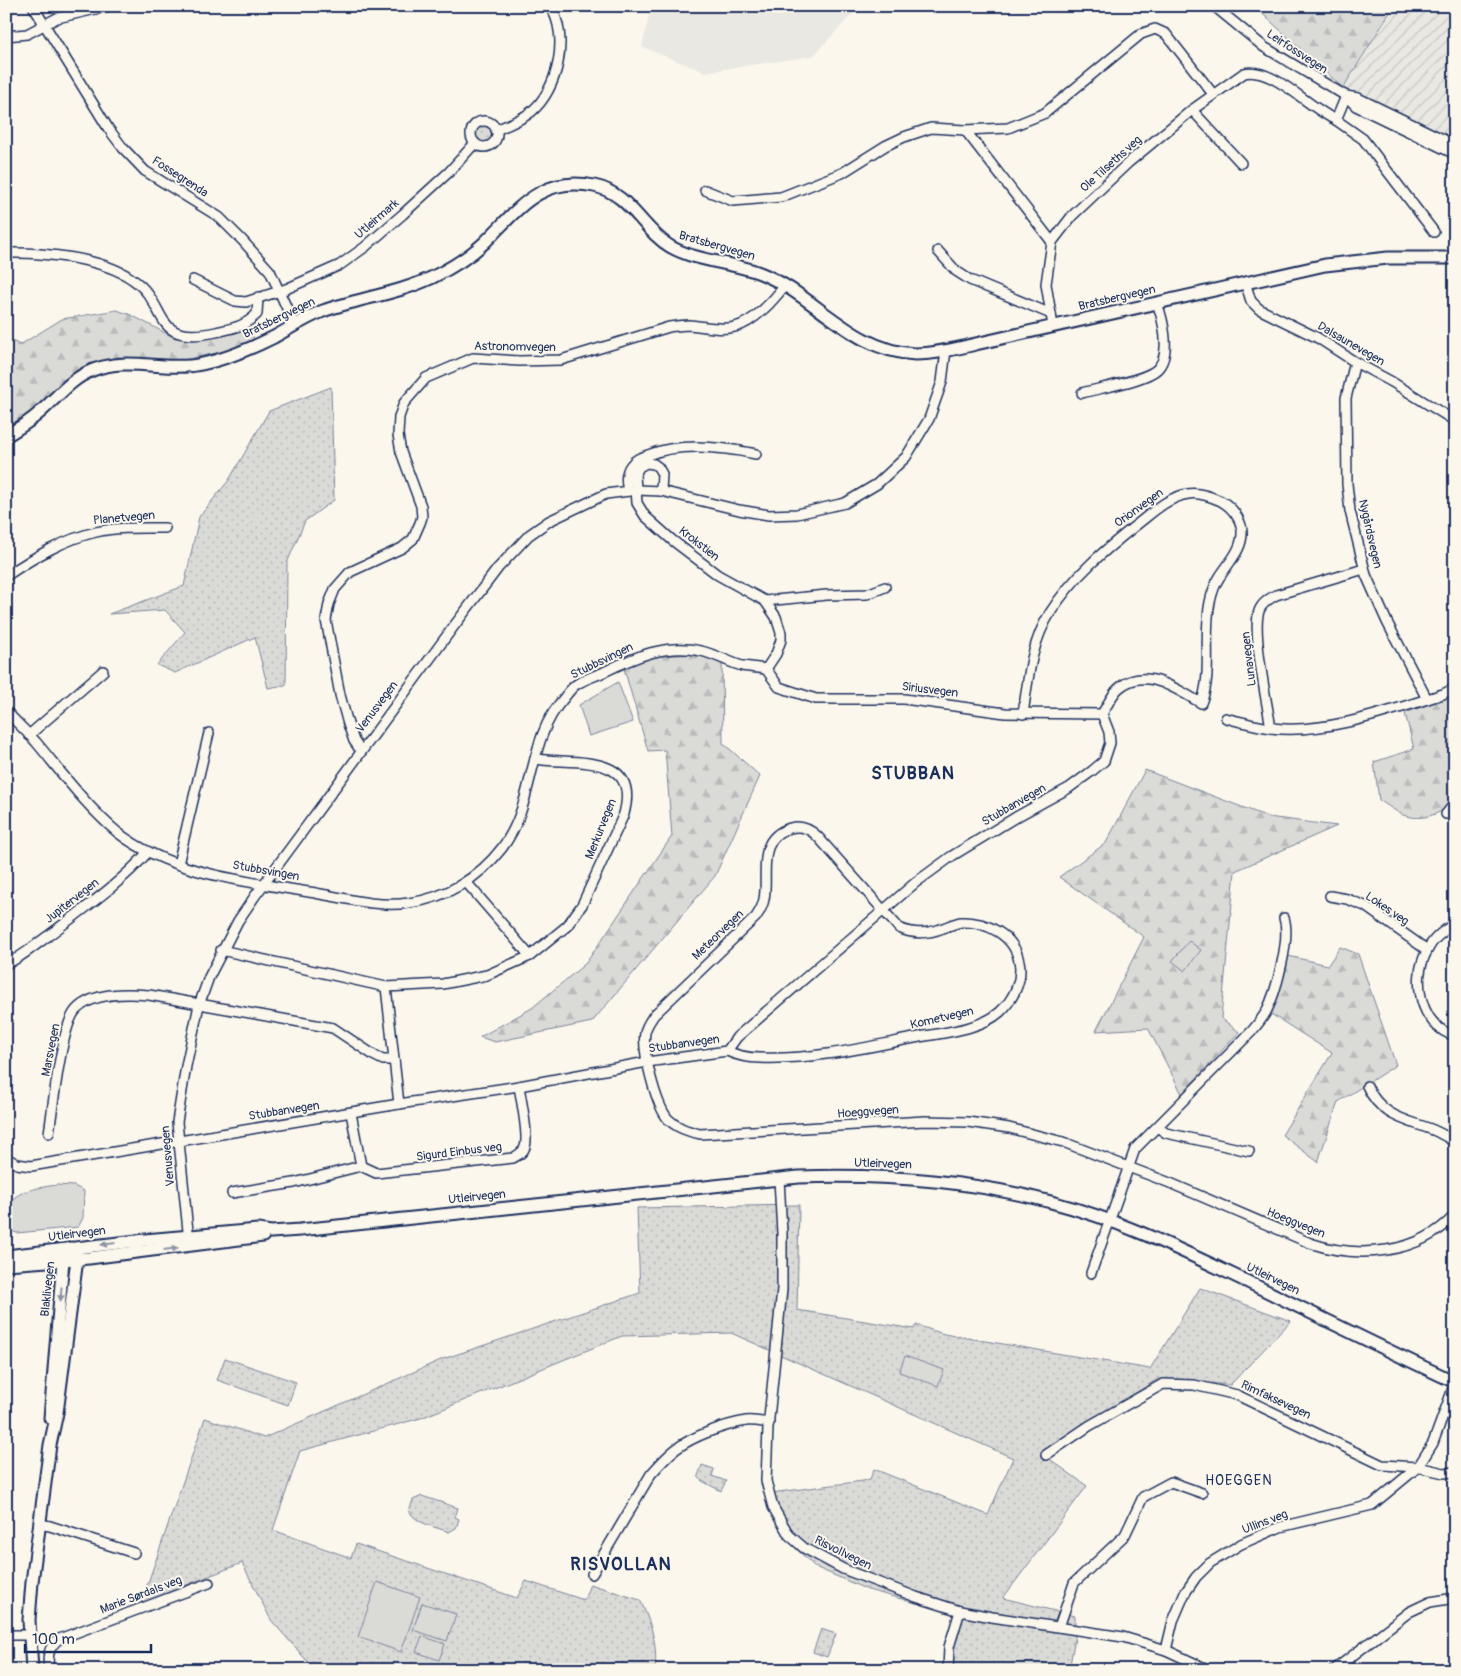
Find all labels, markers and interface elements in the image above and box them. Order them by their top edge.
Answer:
street label: Leirfossvegen [1263,27,1331,78]
street label: Ole Tilseths veg [1077,132,1145,196]
street label: Fossegrenda [149,153,211,201]
street label: Utleirmark [352,196,402,242]
street label: Bratsbergvegen [677,228,757,264]
street label: Bratsbergvegen [1077,282,1157,314]
street label: Bratsbergvegen [240,294,318,342]
street label: Dalsaunevegen [1315,319,1388,369]
street label: Astronomvegen [474,339,556,355]
street label: Orionvegen [1112,485,1167,531]
street label: Nygårdsvegen [1355,498,1385,570]
street label: Planetvegen [92,508,156,528]
street label: Krokstien [676,523,723,565]
street label: Lunavegen [1238,631,1260,687]
street label: Stubbsvingen [568,639,636,683]
street label: Venusvegen [353,678,401,736]
street label: Siriusvegen [901,679,959,701]
district label: STUBBAN [871,762,955,785]
street label: Stubbanvegen [979,781,1049,829]
street label: Merkurvegen [582,796,620,861]
street label: Stubbsvingen [231,858,301,884]
street label: Jupitervegen [42,875,102,927]
street label: Lokes veg [1362,889,1412,929]
street label: Meteorvegen [689,907,747,963]
street label: Kometvegen [909,1003,975,1033]
street label: Marsvegen [39,1022,64,1078]
street label: Stubbanvegen [648,1032,721,1056]
street label: Stubbanvegen [248,1098,321,1124]
street label: Hoeggvegen [837,1102,900,1122]
street label: Venusvegen [158,1125,178,1187]
street label: Sigurd Einbus veg [415,1139,503,1165]
street label: Utleirvegen [854,1155,912,1173]
street label: Utleirvegen [447,1186,507,1207]
street label: Hoeggvegen [1265,1204,1328,1242]
street label: Utleirvegen [47,1223,107,1245]
one-way arrow [99,1240,115,1248]
one-way arrow [164,1244,180,1252]
street label: Blaklivegen [38,1260,58,1317]
street label: Utleirvegen [1244,1260,1302,1298]
one-way arrow [56,1287,64,1303]
street label: Rimfaksevegen [1239,1377,1314,1423]
district label: HOEGGEN [1205,1472,1273,1489]
street label: Ullins veg [1240,1506,1290,1538]
street label: Risvollvegen [812,1533,874,1573]
district label: RISVOLLAN [570,1553,672,1576]
street label: Marie Sørdals veg [98,1573,184,1617]
scale bar [25,1621,151,1653]
text: 100 m [32,1630,75,1649]

